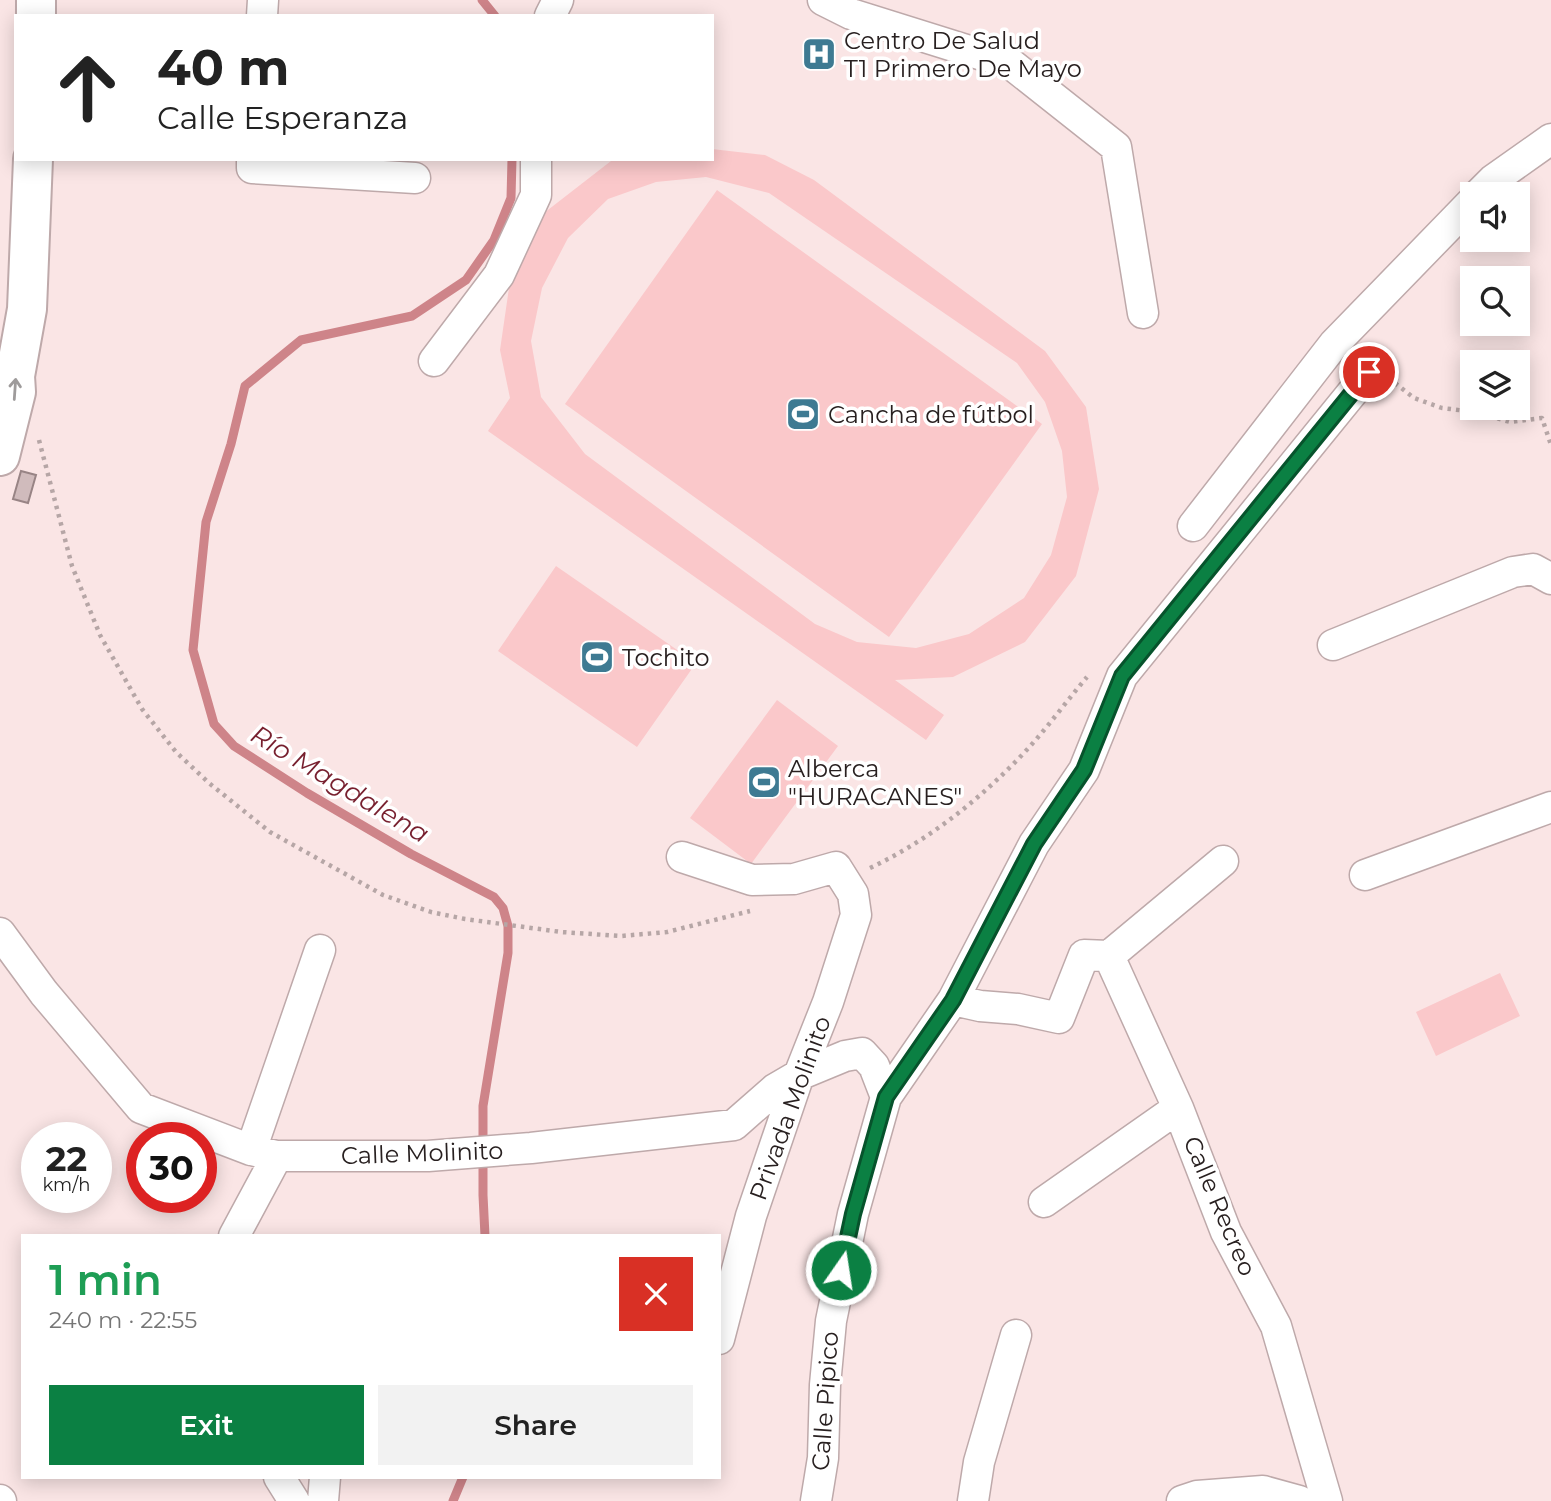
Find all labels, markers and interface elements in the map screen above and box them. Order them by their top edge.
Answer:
place label: Centro De Salud T1 Primero De Mayo [844,26,1082,83]
hospital icon: Centro De Salud T1 Primero De Mayo [800,35,838,73]
text: 40 m [157,38,289,97]
icon: ahead [42,42,133,133]
text: Calle Esperanza [157,98,408,137]
map controls [1460,182,1530,420]
button: sound [1460,182,1530,252]
button: search [1460,266,1530,336]
pin [1339,342,1399,402]
button: layers [1460,350,1530,420]
icon: arrive [1350,353,1388,391]
one-way arrow [8,378,21,401]
sports icon: Cancha de fútbol [784,395,822,433]
place label: Cancha de fútbol [828,400,1034,429]
sports icon: Tochito [578,638,616,676]
place label: Tochito [622,643,710,672]
water label: Río Magdalena [245,718,435,850]
place label: Alberca "HURACANES" [788,754,962,811]
sports icon: Alberca "HURACANES" [745,763,783,801]
street label: Privada Molinito [743,1012,837,1204]
speed limit sign: 30 [126,1122,217,1213]
street label: Calle Recreo [1178,1132,1262,1280]
street label: Calle Molinito [340,1136,504,1170]
text: 22 [46,1137,87,1180]
text: km/h [42,1174,91,1196]
position arrow [804,1233,878,1307]
text: 1 min [49,1254,162,1306]
button: close [619,1257,693,1331]
text: 240 m · 22:55 [49,1306,197,1334]
street label: Calle Pipico [806,1330,844,1472]
button: Exit [49,1385,364,1465]
button: Share [378,1385,693,1465]

